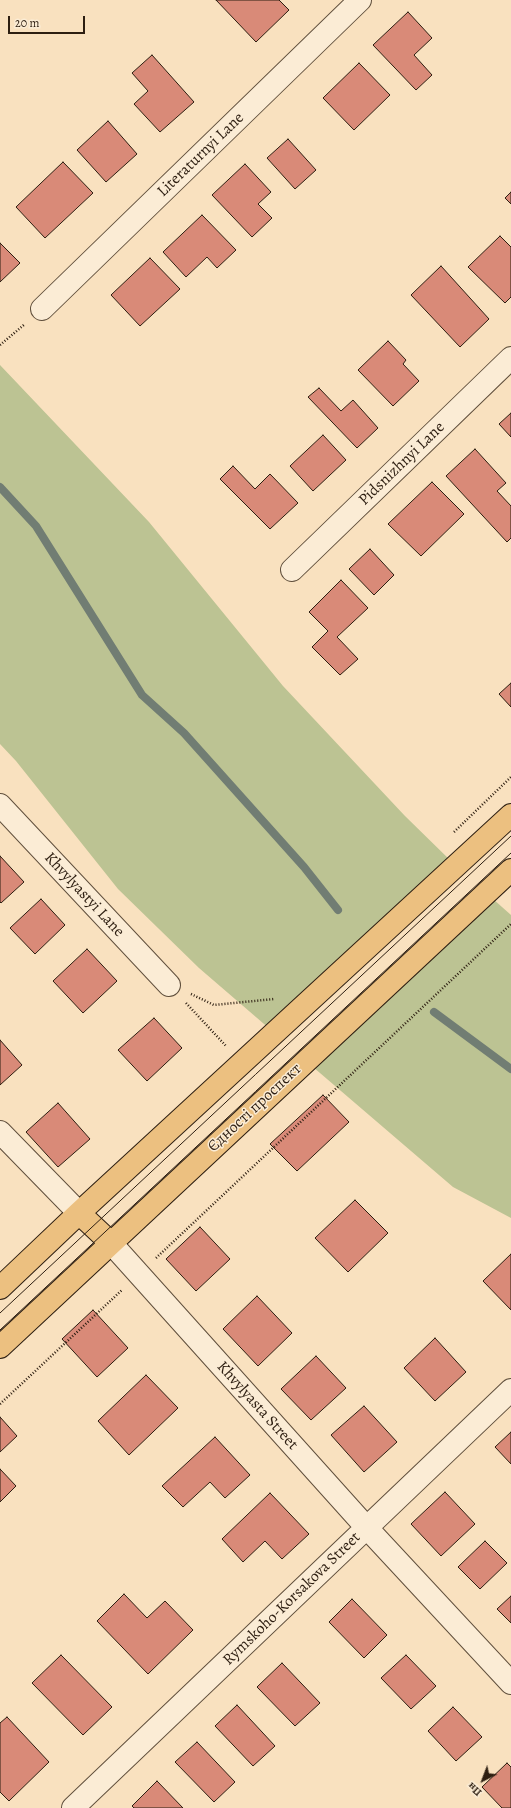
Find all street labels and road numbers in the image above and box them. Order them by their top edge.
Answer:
street label: Literaturnyi Lane [154,109,248,201]
street label: Pidsnizhnyi Lane [355,418,449,510]
street label: Khvylyastyi Lane [40,849,128,941]
street label: Єдності проспект [204,1060,306,1156]
street label: Khvylyasta Street [212,1358,302,1454]
street label: Rymskoho-Korsakova Street [219,1528,365,1670]

